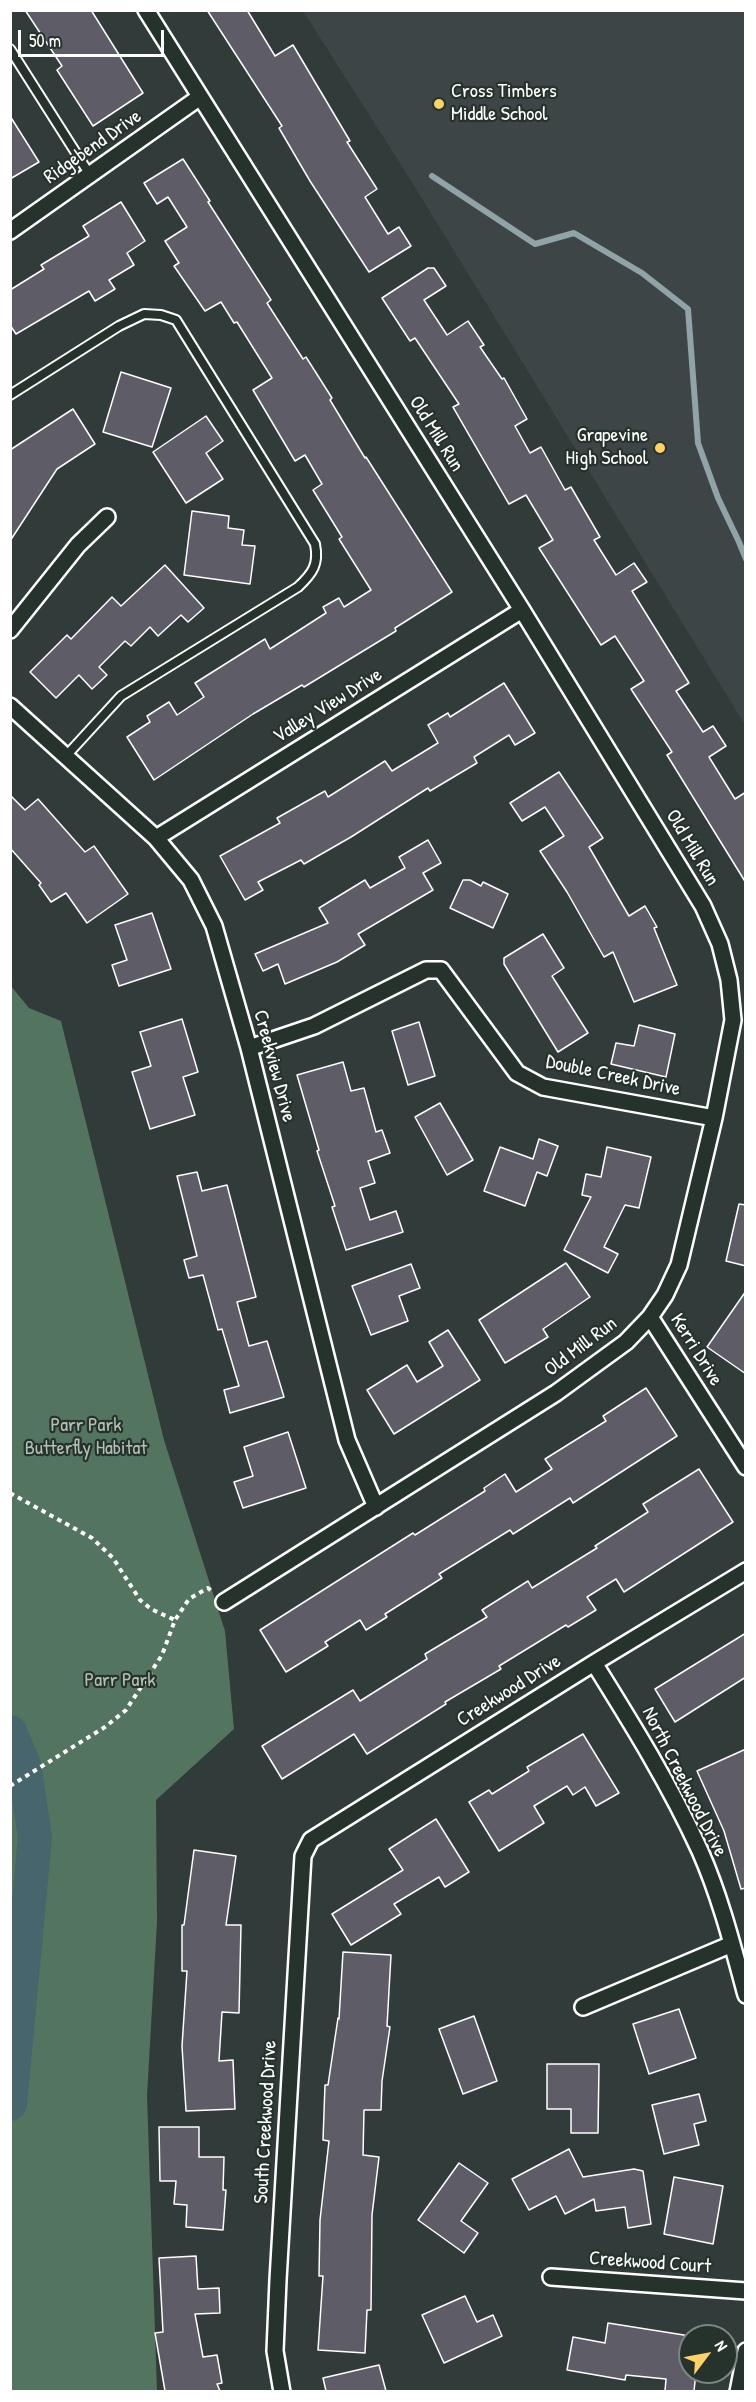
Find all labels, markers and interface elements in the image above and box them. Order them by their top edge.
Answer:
scale bar [21,18,166,56]
text: 50 m [29,28,61,53]
place label: Cross Timbers Middle School [451,80,557,127]
marker: Cross Timbers Middle School [432,97,446,111]
street label: Ridgebend Drive [40,105,146,189]
street label: Old Mill Run [403,392,469,476]
place label: Grapevine High School [565,424,648,471]
marker: Grapevine High School [653,441,667,455]
street label: Valley View Drive [269,663,387,749]
street label: Old Mill Run [660,806,724,890]
street label: Creekview Drive [248,1007,300,1125]
street label: Double Creek Drive [544,1050,682,1102]
street label: Kerri Drive [664,1309,728,1391]
street label: Old Mill Run [540,1312,622,1382]
park label: Parr Park Butterfly Habitat [25,1414,147,1461]
street label: Creekwood Drive [452,1649,566,1733]
park label: Parr Park [85,1669,155,1693]
street label: North Creekwood Drive [636,1703,732,1861]
street label: South Creekwood Drive [250,2040,282,2204]
street label: Creekwood Court [588,2247,712,2279]
north arrow [678,2324,738,2384]
text: N [710,2336,733,2355]

